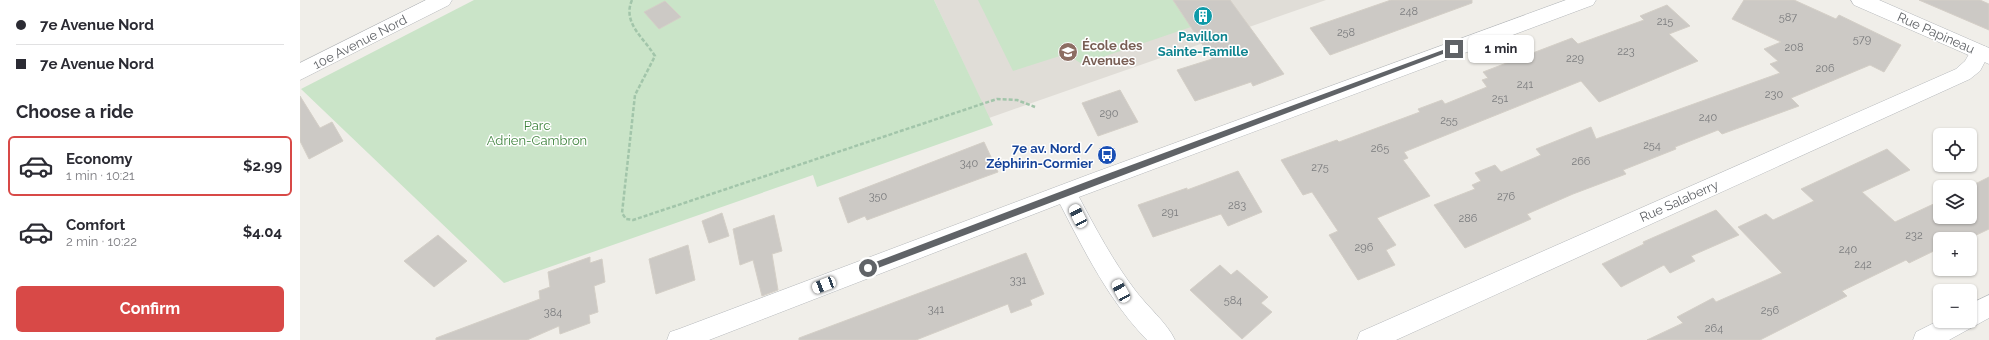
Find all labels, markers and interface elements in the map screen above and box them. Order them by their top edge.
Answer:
building icon: Pavillon Sainte-Famille [1192,5,1214,27]
house number: 248 [1400,5,1418,18]
street label: Rue Papineau [1895,9,1977,57]
house number: 587 [1779,11,1797,24]
street label: 10e Avenue Nord [311,12,409,72]
house number: 215 [1657,15,1673,28]
text: 7e Avenue Nord [40,16,154,34]
house number: 258 [1337,26,1355,39]
place label: Pavillon Sainte-Famille [1158,29,1248,59]
house number: 579 [1853,33,1871,46]
callout: 1 min [1468,35,1534,63]
place label: École des Avenues [1082,38,1143,68]
route end [1445,40,1463,58]
school or university icon: École des Avenues [1057,41,1079,63]
text: 1 min [1485,41,1517,56]
house number: 208 [1785,41,1804,54]
house number: 223 [1617,45,1635,58]
house number: 229 [1566,52,1584,65]
text: 7e Avenue Nord [40,55,154,73]
house number: 206 [1815,62,1835,75]
house number: 241 [1517,78,1534,91]
house number: 230 [1765,88,1783,101]
house number: 251 [1492,92,1509,105]
text: Choose a ride [16,101,134,122]
house number: 290 [1100,107,1119,120]
house number: 240 [1699,111,1717,124]
house number: 255 [1440,114,1458,127]
park label: Parc Adrien-Cambron [487,118,587,148]
map controls [1933,128,1977,328]
button: locate [1933,128,1977,172]
house number: 254 [1643,139,1661,152]
place label: 7e av. Nord / Zéphirin-Cormier [986,141,1093,171]
house number: 265 [1371,142,1389,155]
bus stop icon: 7e av. Nord / Zéphirin-Cormier [1096,144,1118,166]
icon: car [18,148,54,184]
text: Economy [66,150,133,168]
house number: 266 [1572,155,1591,168]
text: $2.99 [243,157,282,175]
house number: 340 [960,157,979,170]
house number: 275 [1311,161,1329,174]
text: 1 min · 10:21 [66,168,135,183]
street label: Rue Salaberry [1637,177,1721,225]
button: layers [1933,180,1977,224]
house number: 350 [869,190,888,203]
house number: 276 [1497,190,1515,203]
house number: 283 [1228,199,1246,212]
car [1067,203,1089,229]
house number: 291 [1162,206,1179,219]
house number: 286 [1459,212,1478,225]
icon: car [18,214,54,250]
text: Comfort [66,216,125,234]
text: $4.04 [243,223,282,241]
house number: 232 [1905,229,1923,242]
button: + [1933,232,1977,276]
text: 2 min · 10:22 [66,234,137,249]
house number: 296 [1355,241,1374,254]
house number: 240 [1839,243,1857,256]
house number: 242 [1854,258,1872,271]
route start [859,259,877,277]
house number: 331 [1010,274,1027,287]
car [811,275,837,295]
car [1110,278,1132,304]
button: − [1933,284,1977,328]
button: Confirm [16,286,284,332]
house number: 584 [1224,294,1242,307]
house number: 341 [928,303,945,316]
house number: 256 [1761,304,1780,317]
house number: 384 [544,306,562,319]
house number: 264 [1705,322,1723,335]

